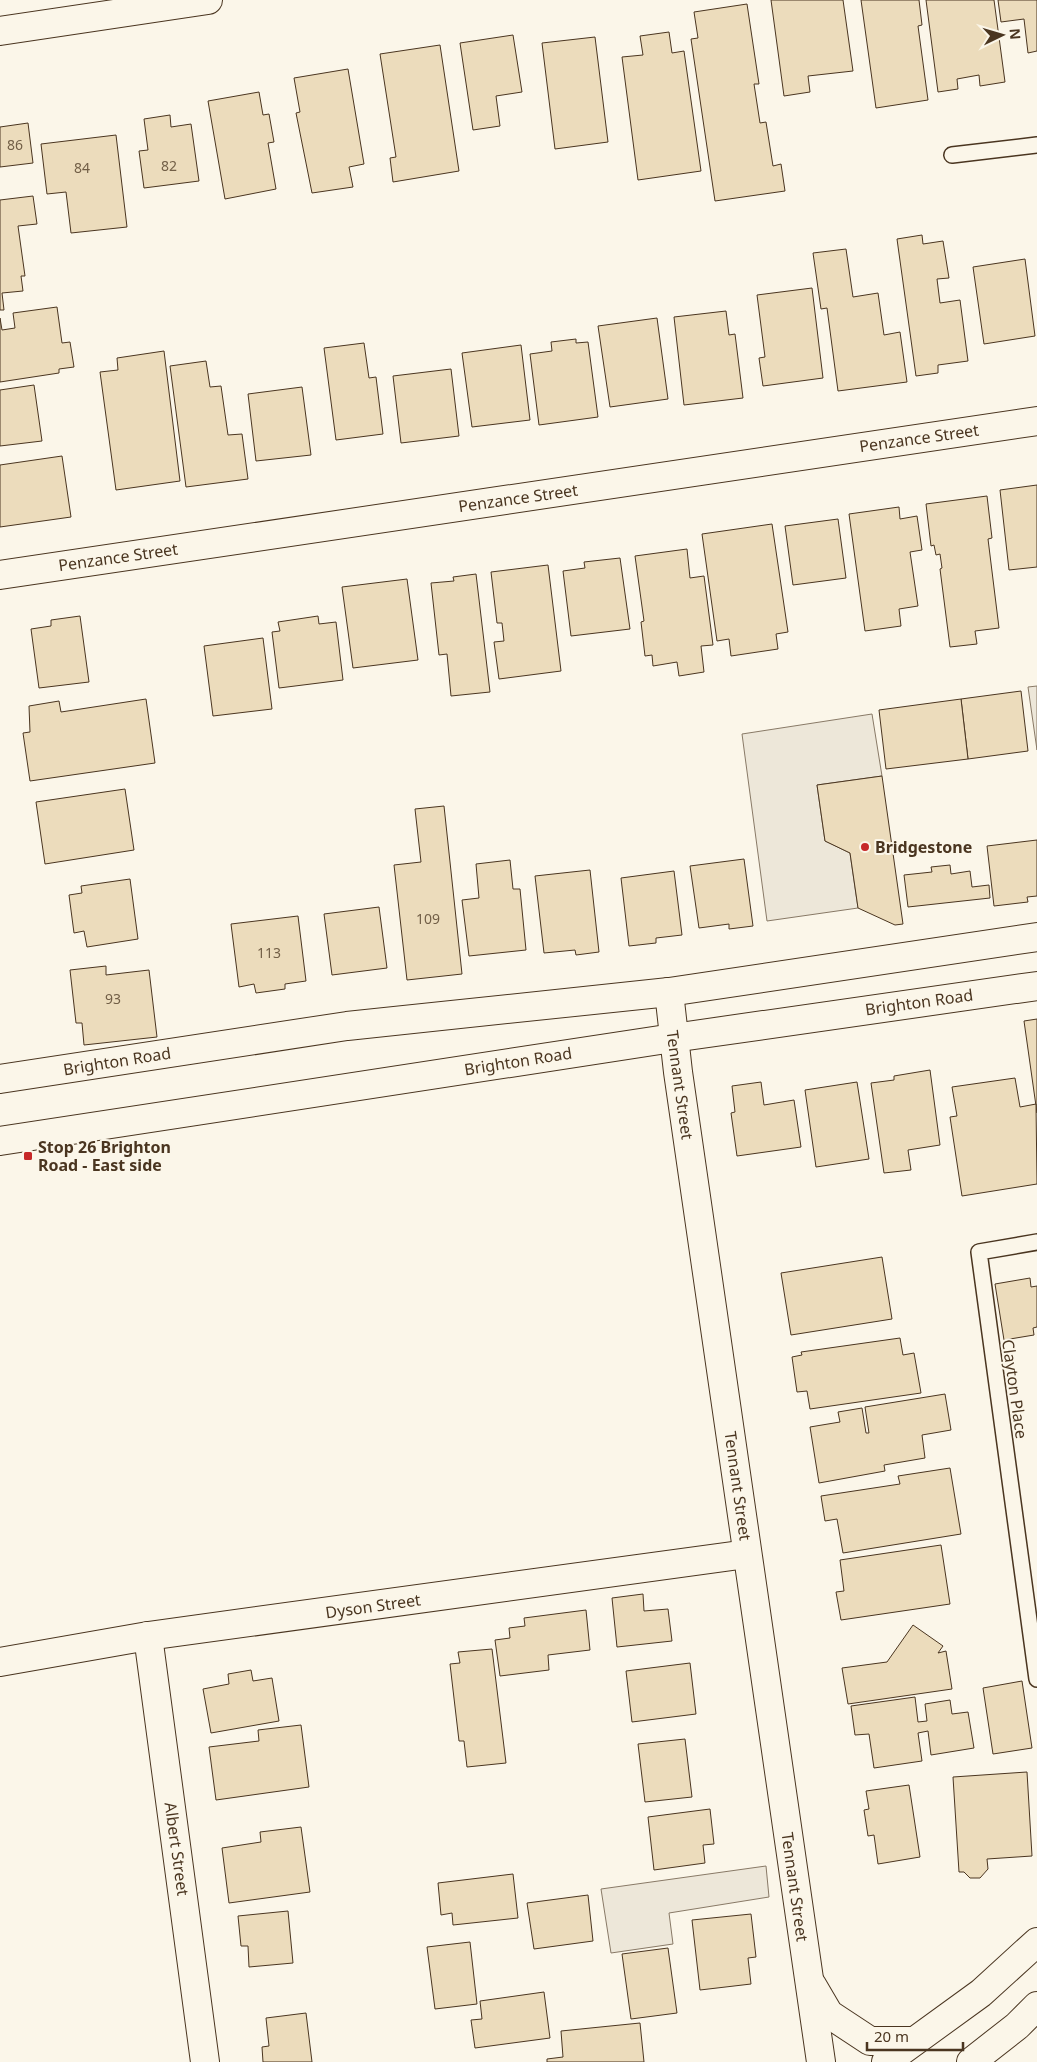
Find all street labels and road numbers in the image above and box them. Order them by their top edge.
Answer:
street label: Penzance Street [858,419,980,457]
street label: Penzance Street [457,479,579,517]
street label: Penzance Street [57,538,179,576]
street label: Brighton Road [864,984,974,1020]
street label: Tennant Street [661,1029,699,1141]
street label: Brighton Road [62,1042,172,1080]
street label: Brighton Road [463,1042,573,1080]
street label: Clayton Place [997,1338,1033,1440]
street label: Tennant Street [719,1430,757,1542]
street label: Dyson Street [324,1588,422,1624]
street label: Albert Street [160,1801,194,1898]
street label: Tennant Street [776,1831,814,1943]

